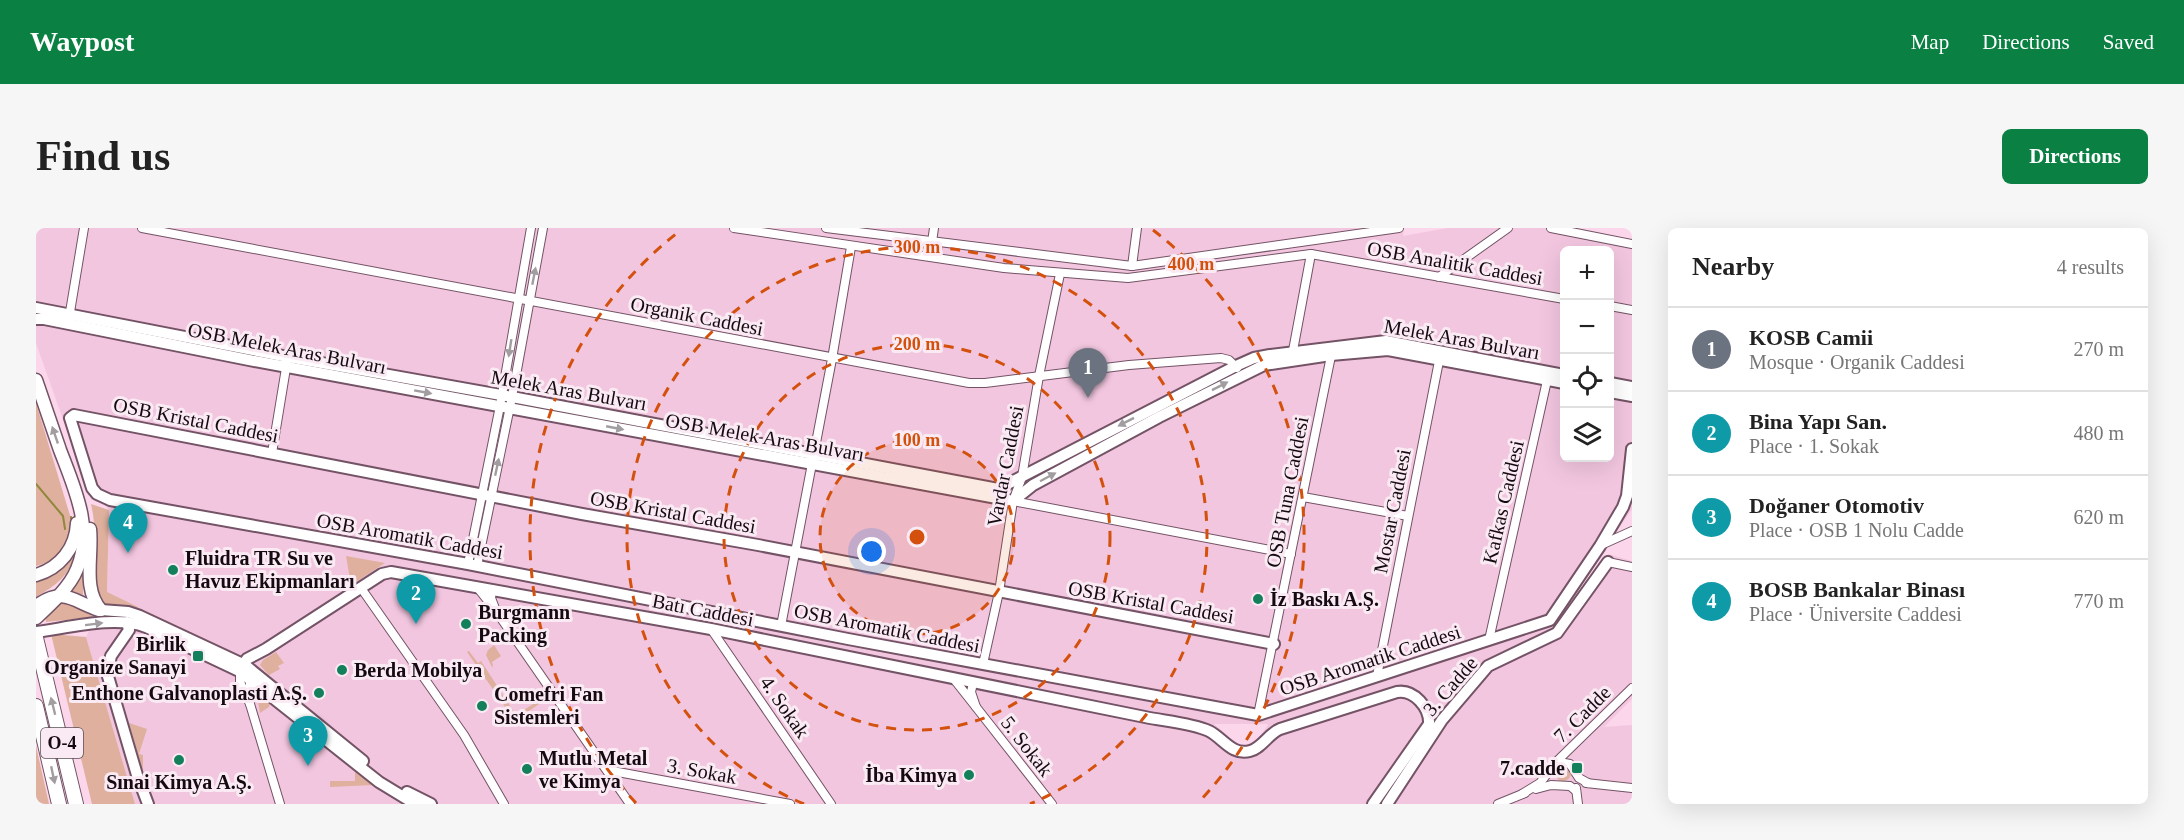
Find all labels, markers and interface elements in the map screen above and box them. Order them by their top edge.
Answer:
text: Waypost [30,26,134,57]
text: Map [1911,30,1949,54]
text: Directions [1982,30,2070,54]
text: Saved [2103,30,2154,54]
button: Directions [2002,129,2148,184]
text: Find us [36,133,170,179]
text: 300 m [894,237,940,257]
street label: OSB Analitik Caddesi [1366,237,1545,289]
map controls [1560,246,1614,462]
button: + [1560,246,1614,300]
text: Nearby [1692,252,1774,281]
text: 400 m [1168,254,1214,274]
text: 4 results [2057,256,2124,278]
one-way arrow [530,266,539,285]
street label: Organik Caddesi [629,292,766,341]
button: − [1560,300,1614,354]
street label: Melek Aras Bulvarı [1382,314,1542,364]
street label: OSB Melek Aras Bulvarı [186,318,389,378]
text: KOSB Camii [1749,325,1873,350]
text: 200 m [894,334,940,354]
one-way arrow [505,338,514,357]
text: 1 [1707,338,1717,360]
text: 270 m [2073,338,2124,360]
pin: 1 [1068,348,1108,398]
text: Mosque · Organik Caddesi [1749,351,1965,373]
button: locate [1560,354,1614,408]
street label: Melek Aras Bulvarı [489,365,649,415]
one-way arrow [1212,381,1229,391]
one-way arrow [414,388,433,397]
street label: OSB Kristal Caddesi [112,393,281,447]
street label: Vardar Caddesi [982,403,1028,528]
button: layers [1560,408,1614,462]
street label: OSB Melek Aras Bulvarı [664,409,867,465]
text: Bina Yapı San. [1749,409,1887,434]
street label: OSB Tuna Caddesi [1262,414,1313,569]
one-way arrow [1118,417,1135,427]
text: 2 [1707,422,1717,444]
text: 480 m [2073,422,2124,444]
one-way arrow [606,424,625,433]
one-way arrow [50,426,60,444]
text: 100 m [894,430,940,450]
text: Place · 1. Sokak [1749,435,1879,457]
street label: Kafkas Caddesi [1478,438,1528,566]
street label: Mostar Caddesi [1369,447,1415,575]
one-way arrow [493,458,503,477]
one-way arrow [1039,472,1056,482]
street label: OSB Kristal Caddesi [588,487,758,537]
text: Doğaner Otomotiv [1749,493,1924,518]
pin: 4 [108,504,148,553]
text: 3 [1707,506,1717,528]
text: 620 m [2073,506,2124,528]
street label: OSB Aromatik Caddesi [315,509,505,563]
text: Place · OSB 1 Nolu Cadde [1749,519,1964,541]
centre of rings [907,527,927,547]
your location [857,537,886,566]
place label: Fluidra TR Su ve Havuz Ekipmanları [185,547,355,593]
marker: Fluidra TR Su ve Havuz Ekipmanları [166,563,180,577]
pin: 2 [396,574,436,624]
street label: OSB Kristal Caddesi [1066,577,1236,627]
text: BOSB Bankalar Binası [1749,577,1965,602]
place label: İz Baskı A.Ş. [1270,587,1379,611]
street label: Batı Caddesi [650,589,756,631]
text: 4 [1707,590,1717,612]
text: 770 m [2073,590,2124,612]
marker: İz Baskı A.Ş. [1251,592,1265,606]
street label: OSB Aromatik Caddesi [792,599,982,657]
place label: Burgmann Packing [478,601,570,647]
text: Place · Üniversite Caddesi [1749,603,1962,625]
marker: Burgmann Packing [459,617,473,631]
one-way arrow [85,620,104,629]
street label: OSB Aromatik Caddesi [1277,620,1464,700]
place label: Birlik Organize Sanayi [44,633,187,679]
marker: Birlik Organize Sanayi [191,649,205,663]
street label: 3. Cadde [1418,652,1482,720]
place label: Berda Mobilya [354,659,482,682]
marker: Berda Mobilya [335,663,349,677]
street label: 4. Sokak [756,672,814,742]
street label: 7. Cadde [1549,681,1615,747]
place label: Enthone Galvanoplasti A.Ş. [71,682,307,705]
place label: Comefri Fan Sistemleri [494,683,603,728]
marker: Enthone Galvanoplasti A.Ş. [312,686,326,700]
one-way arrow [48,697,58,715]
marker: Comefri Fan Sistemleri [475,699,489,713]
street label: 5. Sokak [997,712,1057,780]
pin: 3 [288,716,328,766]
road number: O-4 [41,728,83,758]
place label: Mutlu Metal ve Kimya [539,747,648,793]
marker: Sınai Kimya A.Ş. [172,753,186,767]
street label: 3. Sokak [666,754,738,788]
place label: 7.cadde [1500,757,1565,779]
marker: 7.cadde [1570,761,1584,775]
marker: Mutlu Metal ve Kimya [520,762,534,776]
place label: İba Kimya [865,763,957,787]
one-way arrow [48,766,58,785]
marker: İba Kimya [962,768,976,782]
place label: Sınai Kimya A.Ş. [106,771,252,794]

